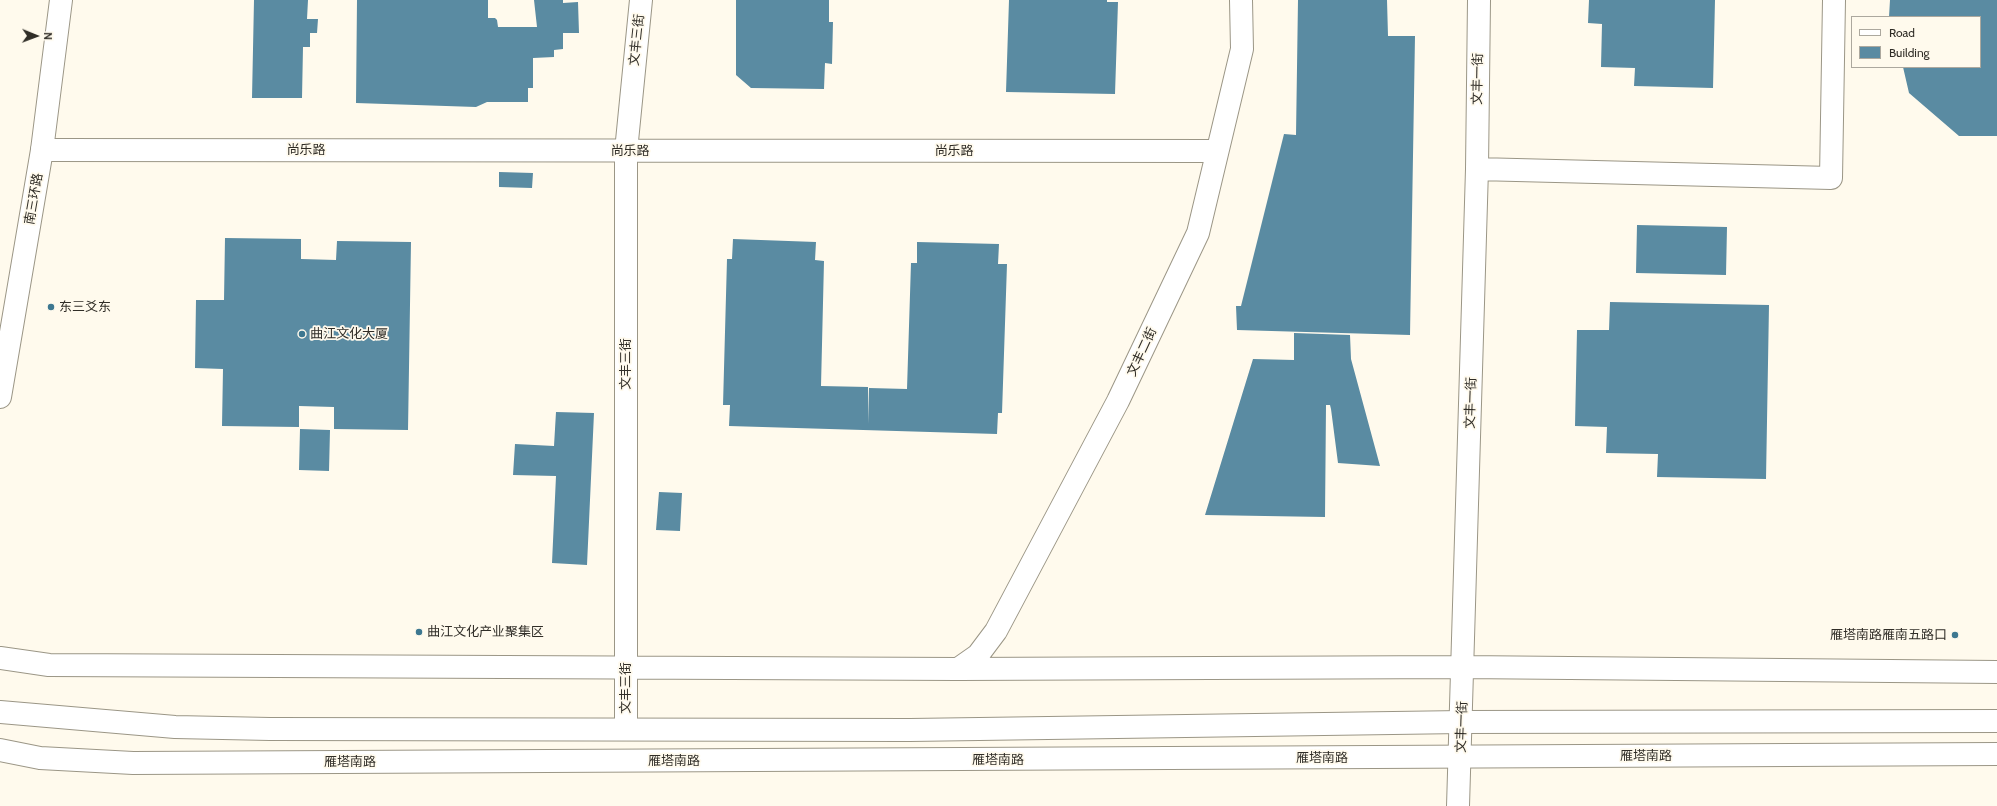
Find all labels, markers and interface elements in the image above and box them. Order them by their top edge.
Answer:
street label: 文丰三街 [627,13,647,67]
north arrow [16,16,56,56]
legend [1851,16,1981,68]
text: Road [1889,25,1915,40]
text: N [41,32,55,40]
text: Building [1889,45,1930,60]
street label: 文丰一街 [1470,53,1486,105]
street label: 尚乐路 [287,142,325,158]
street label: 尚乐路 [611,143,649,159]
street label: 尚乐路 [935,143,973,159]
street label: 南三环路 [22,172,46,226]
place label: 东三爻东 [59,299,111,315]
marker: 东三爻东 [46,302,56,312]
street label: 文丰二街 [1124,325,1160,379]
place label: 曲江文化大厦 [310,326,388,342]
marker: 曲江文化大厦 [297,329,307,339]
street label: 文丰三街 [618,338,634,390]
street label: 文丰一街 [1462,377,1480,429]
place label: 曲江文化产业聚集区 [427,624,544,640]
marker: 曲江文化产业聚集区 [414,627,424,637]
place label: 雁塔南路雁南五路口 [1830,627,1947,643]
marker: 雁塔南路雁南五路口 [1950,630,1960,640]
street label: 文丰三街 [618,662,634,714]
street label: 文丰一街 [1453,701,1471,753]
street label: 雁塔南路 [1620,748,1672,764]
street label: 雁塔南路 [1296,750,1348,766]
street label: 雁塔南路 [972,752,1024,768]
street label: 雁塔南路 [648,753,700,769]
street label: 雁塔南路 [324,754,376,770]

